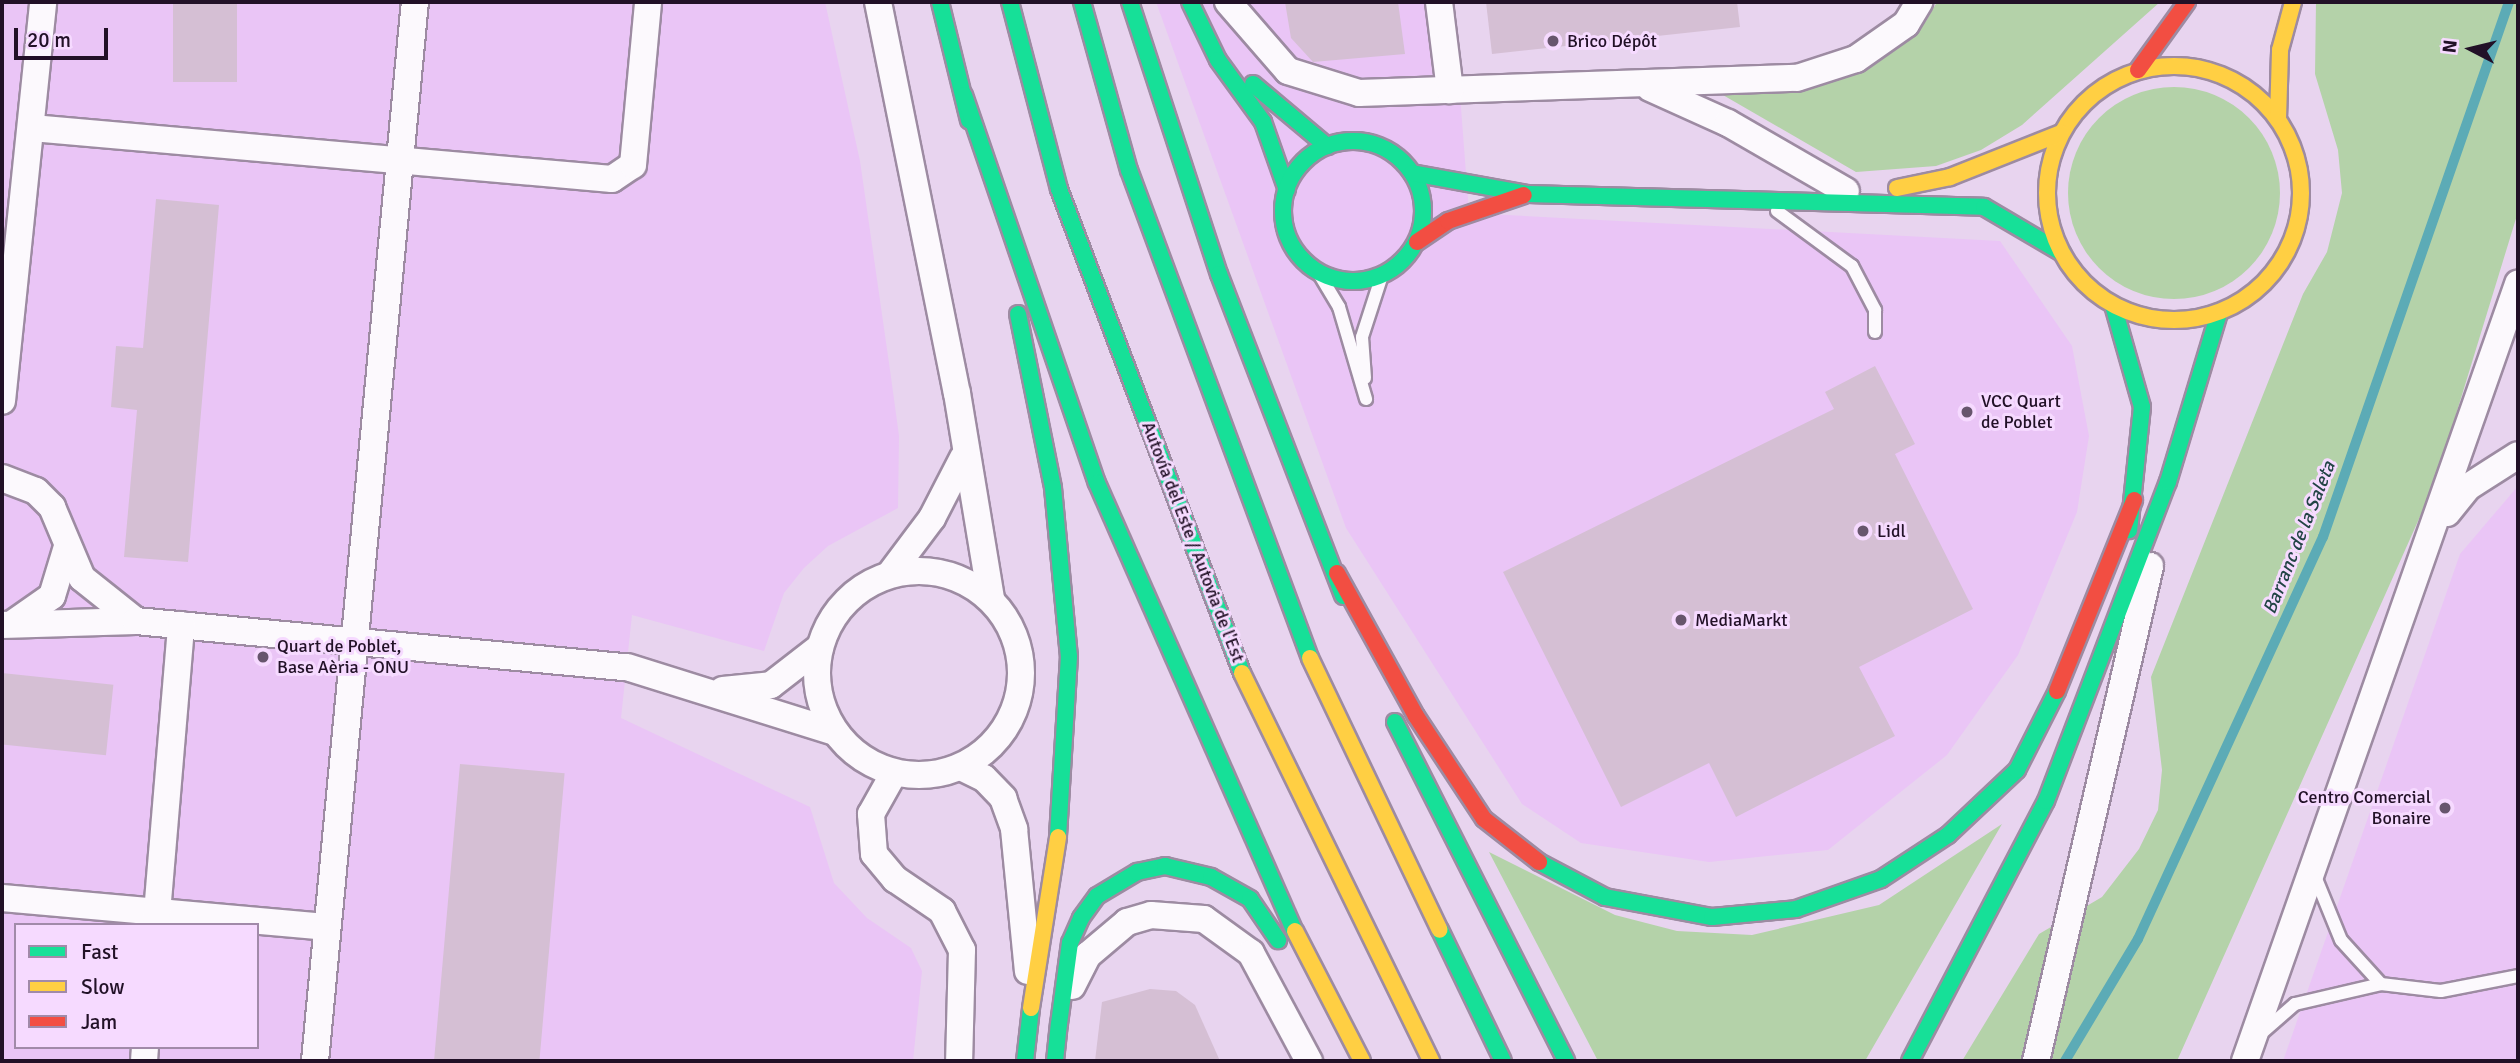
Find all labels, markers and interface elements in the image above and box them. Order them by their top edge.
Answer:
scale bar [18,14,112,58]
north arrow [2436,14,2506,84]
text: 20 m [27,27,71,53]
place label: Brico Dépôt [1567,30,1657,52]
marker: Brico Dépôt [1545,33,1561,49]
text: N [2437,38,2463,54]
place label: VCC Quart de Poblet [1981,391,2061,434]
marker: VCC Quart de Poblet [1959,404,1975,420]
street label: Autovía del Este / Autovia de l'Est [1137,419,1249,665]
water label: Barranc de la Saleta [2259,458,2341,618]
place label: Lidl [1877,520,1906,542]
marker: Lidl [1855,523,1871,539]
place label: MediaMarkt [1695,609,1788,631]
marker: MediaMarkt [1673,612,1689,628]
place label: Quart de Poblet, Base Aèria - ONU [277,636,409,678]
marker: Quart de Poblet, Base Aèria - ONU [255,649,271,665]
place label: Centro Comercial Bonaire [2298,787,2431,830]
marker: Centro Comercial Bonaire [2437,800,2453,816]
legend [14,923,259,1049]
text: Fast [81,939,118,965]
text: Slow [81,974,125,1000]
text: Jam [81,1009,117,1035]

